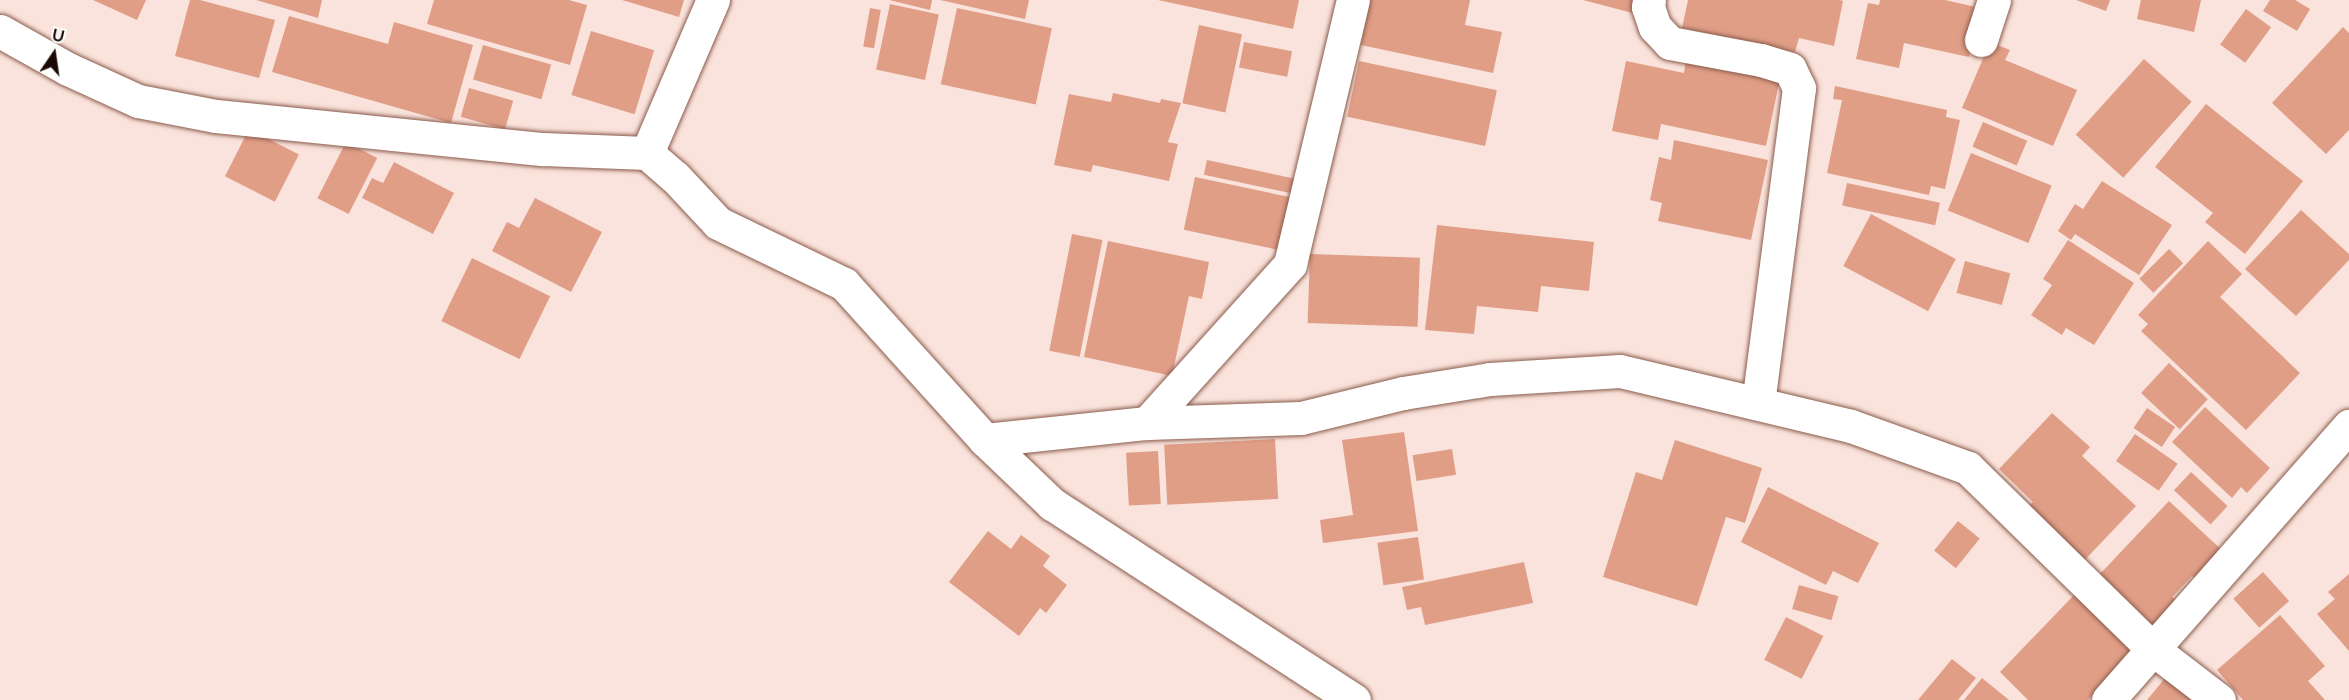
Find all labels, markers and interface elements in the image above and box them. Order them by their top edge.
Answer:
north arrow [24,24,84,84]
text: U [50,25,66,47]

